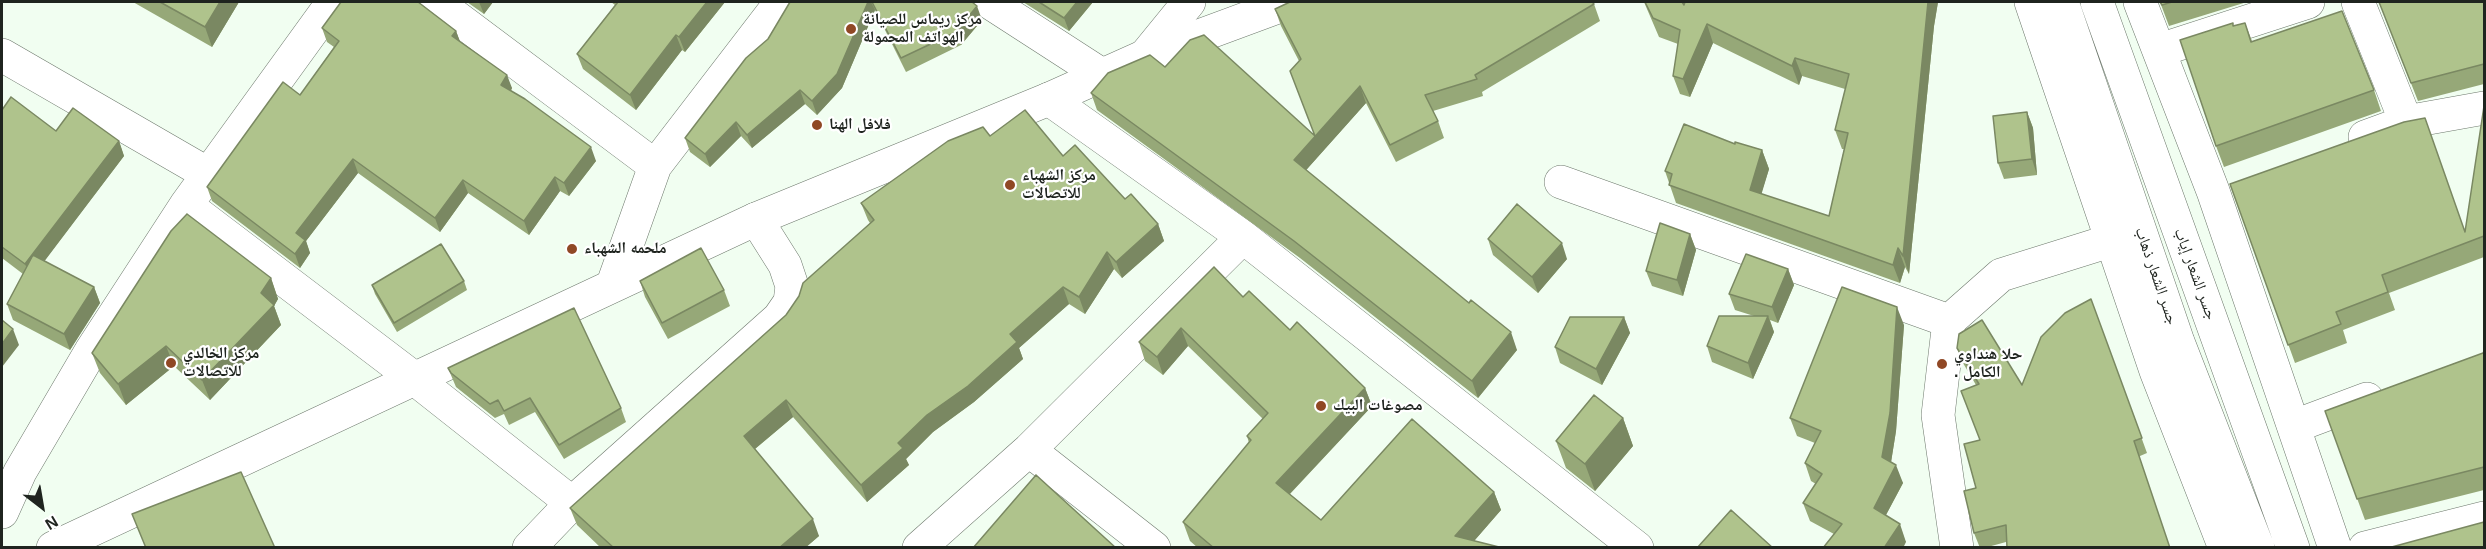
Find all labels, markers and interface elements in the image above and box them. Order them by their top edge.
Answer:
place label: مركز ريماس للصيانة الهواتف المحمولة [863,10,982,48]
marker: مركز ريماس للصيانة الهواتف المحمولة [844,22,858,36]
place label: فلافل الهنا [829,115,891,135]
marker: فلافل الهنا [810,118,824,132]
place label: مركز الشهباء للاتصالات [1022,166,1096,204]
marker: مركز الشهباء للاتصالات [1003,178,1017,192]
street label: جسر الشعار ذهاب [2130,225,2182,327]
street label: جسر الشعار إياب [2169,225,2221,323]
place label: ملحمه الشهباء [584,239,667,259]
marker: ملحمه الشهباء [565,242,579,256]
place label: مركز الخالدي للاتصالات [183,344,259,382]
place label: حلا هنداوي . الكامل [1954,345,2022,383]
marker: مركز الخالدي للاتصالات [164,356,178,370]
marker: حلا هنداوي . الكامل [1935,357,1949,371]
place label: مصوغات البيك [1333,396,1423,416]
marker: مصوغات البيك [1314,399,1328,413]
north arrow [12,477,72,537]
text: N [42,513,61,533]

